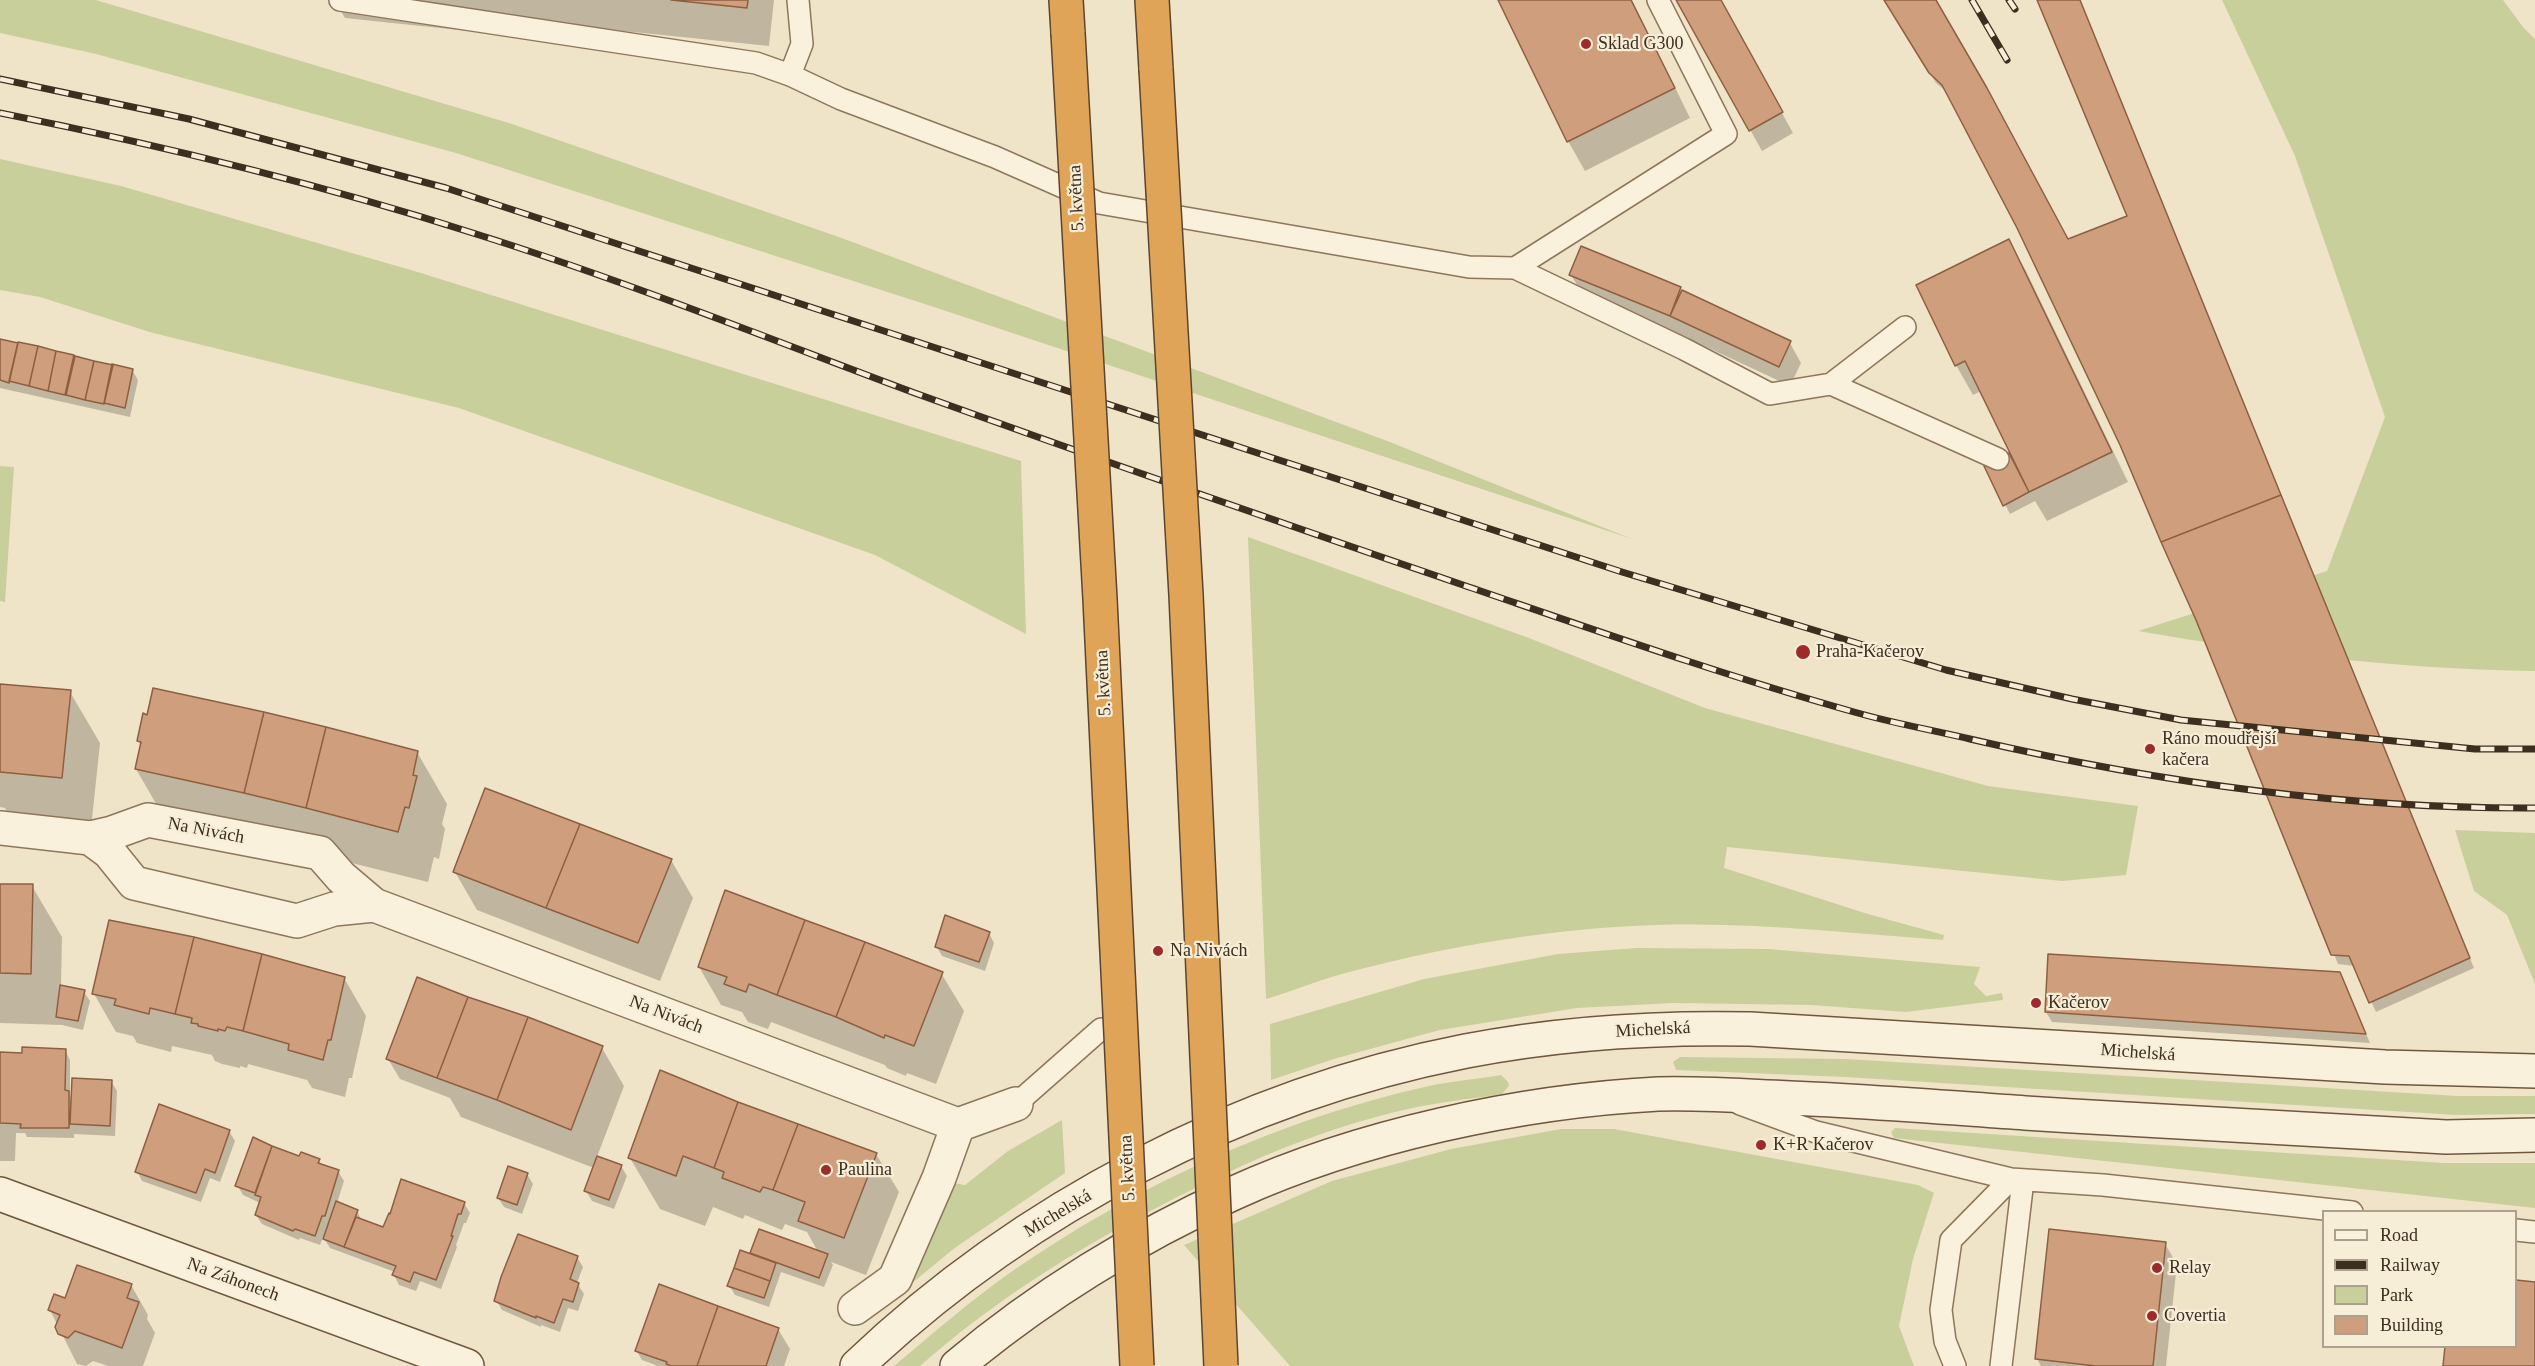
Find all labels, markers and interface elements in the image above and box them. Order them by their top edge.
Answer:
place label: Sklad G300 [1598,33,1684,55]
marker: Sklad G300 [1579,37,1593,51]
street label: 5. května [1064,164,1090,232]
place label: Praha-Kačerov [1816,641,1924,663]
marker: Praha-Kačerov [1794,643,1812,661]
street label: 5. května [1091,649,1117,717]
place label: Ráno moudřejší kačera [2162,728,2276,771]
marker: Ráno moudřejší kačera [2143,742,2157,756]
street label: Na Nivách [166,813,246,849]
place label: Na Nivách [1170,940,1247,962]
marker: Na Nivách [1151,944,1165,958]
street label: Na Nivách [626,991,706,1039]
place label: Kačerov [2048,992,2109,1014]
marker: Kačerov [2029,996,2043,1010]
street label: Michelská [1615,1017,1691,1043]
street label: Michelská [2100,1040,2176,1066]
street label: 5. května [1115,1134,1141,1202]
place label: K+R Kačerov [1773,1134,1874,1156]
marker: K+R Kačerov [1754,1138,1768,1152]
place label: Paulina [838,1159,892,1181]
marker: Paulina [819,1163,833,1177]
street label: Michelská [1020,1185,1096,1243]
legend [2322,1210,2517,1348]
text: Road [2380,1225,2418,1245]
street label: Na Záhonech [184,1253,282,1307]
text: Railway [2380,1255,2440,1275]
place label: Relay [2169,1257,2211,1279]
marker: Relay [2150,1261,2164,1275]
text: Park [2380,1285,2413,1305]
place label: Covertia [2164,1305,2226,1327]
marker: Covertia [2145,1309,2159,1323]
text: Building [2380,1315,2443,1335]

